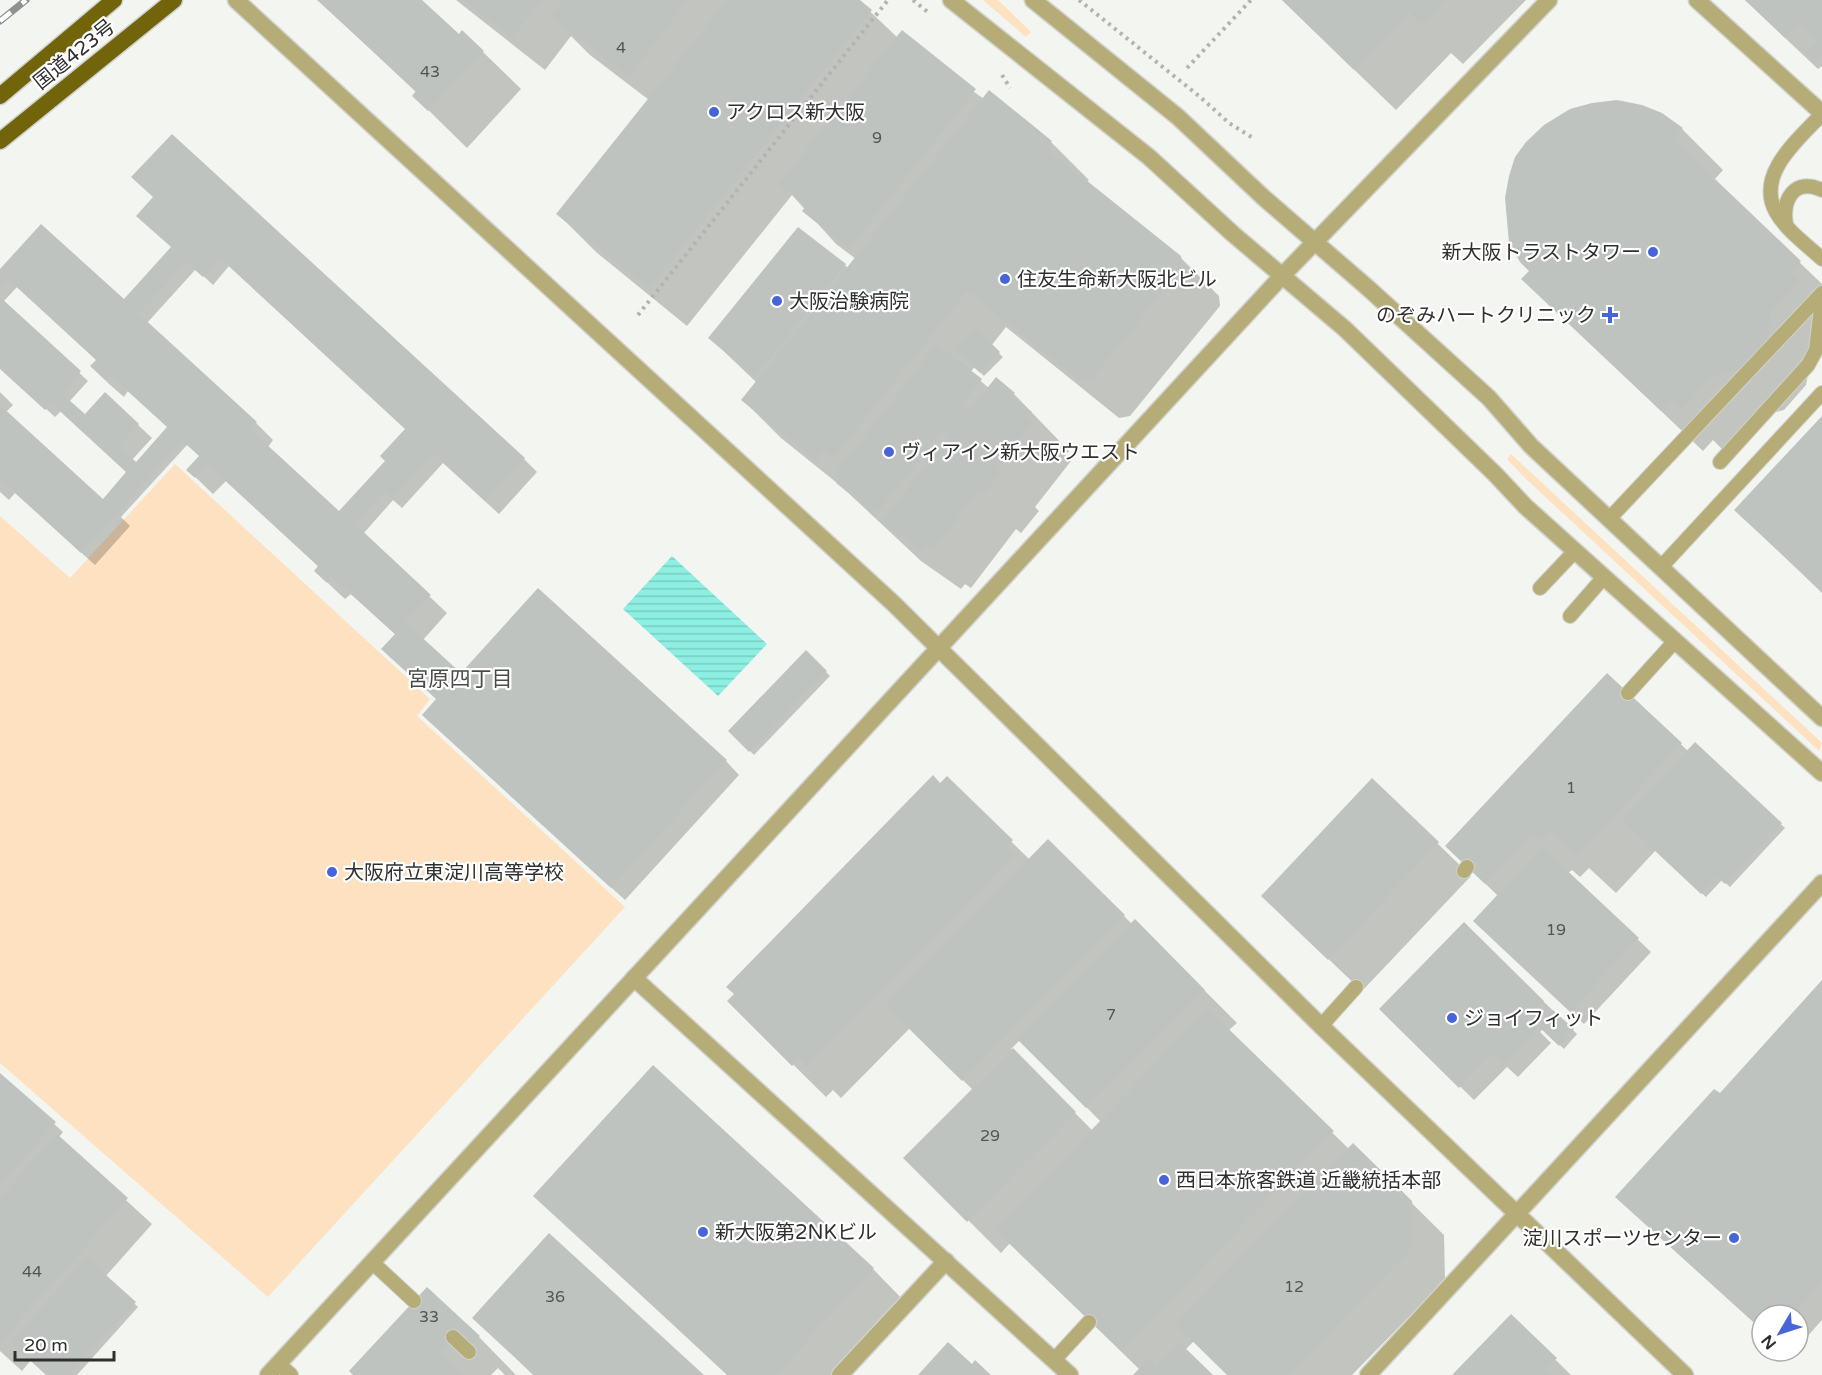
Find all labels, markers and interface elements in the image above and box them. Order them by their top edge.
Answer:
street label: 国道423号 [29,15,120,95]
house number: 4 [616,38,626,58]
house number: 43 [420,62,440,82]
place label: アクロス新大阪 [726,101,865,125]
marker: アクロス新大阪 [707,105,721,119]
house number: 9 [872,128,882,148]
place label: 新大阪トラストタワー [1441,241,1641,265]
marker: 新大阪トラストタワー [1646,245,1660,259]
place label: 住友生命新大阪北ビル [1017,268,1217,292]
marker: 住友生命新大阪北ビル [998,272,1012,286]
place label: 大阪治験病院 [789,290,909,314]
marker: 大阪治験病院 [770,294,784,308]
place label: のぞみハートクリニック [1376,304,1596,328]
marker: のぞみハートクリニック [1601,306,1619,324]
place label: ヴィアイン新大阪ウエスト [901,441,1140,465]
marker: ヴィアイン新大阪ウエスト [882,445,896,459]
district label: 宮原四丁目 [408,667,513,692]
house number: 1 [1566,778,1576,798]
place label: 大阪府立東淀川高等学校 [344,861,564,885]
marker: 大阪府立東淀川高等学校 [325,865,339,879]
house number: 19 [1546,920,1566,940]
house number: 7 [1106,1005,1116,1025]
place label: ジョイフィット [1464,1007,1604,1031]
marker: ジョイフィット [1445,1011,1459,1025]
house number: 29 [980,1126,1000,1146]
place label: 西日本旅客鉄道 近畿統括本部 [1176,1169,1441,1193]
marker: 西日本旅客鉄道 近畿統括本部 [1157,1173,1171,1187]
place label: 新大阪第2NKビル [715,1221,877,1245]
marker: 新大阪第2NKビル [696,1225,710,1239]
place label: 淀川スポーツセンター [1522,1227,1722,1251]
marker: 淀川スポーツセンター [1727,1231,1741,1245]
house number: 44 [22,1262,42,1282]
house number: 12 [1284,1277,1304,1297]
house number: 36 [545,1287,565,1307]
north arrow [1750,1303,1810,1363]
house number: 33 [419,1307,439,1327]
scale bar [15,1324,114,1362]
text: N [1757,1331,1781,1353]
text: 20 m [24,1334,68,1356]

